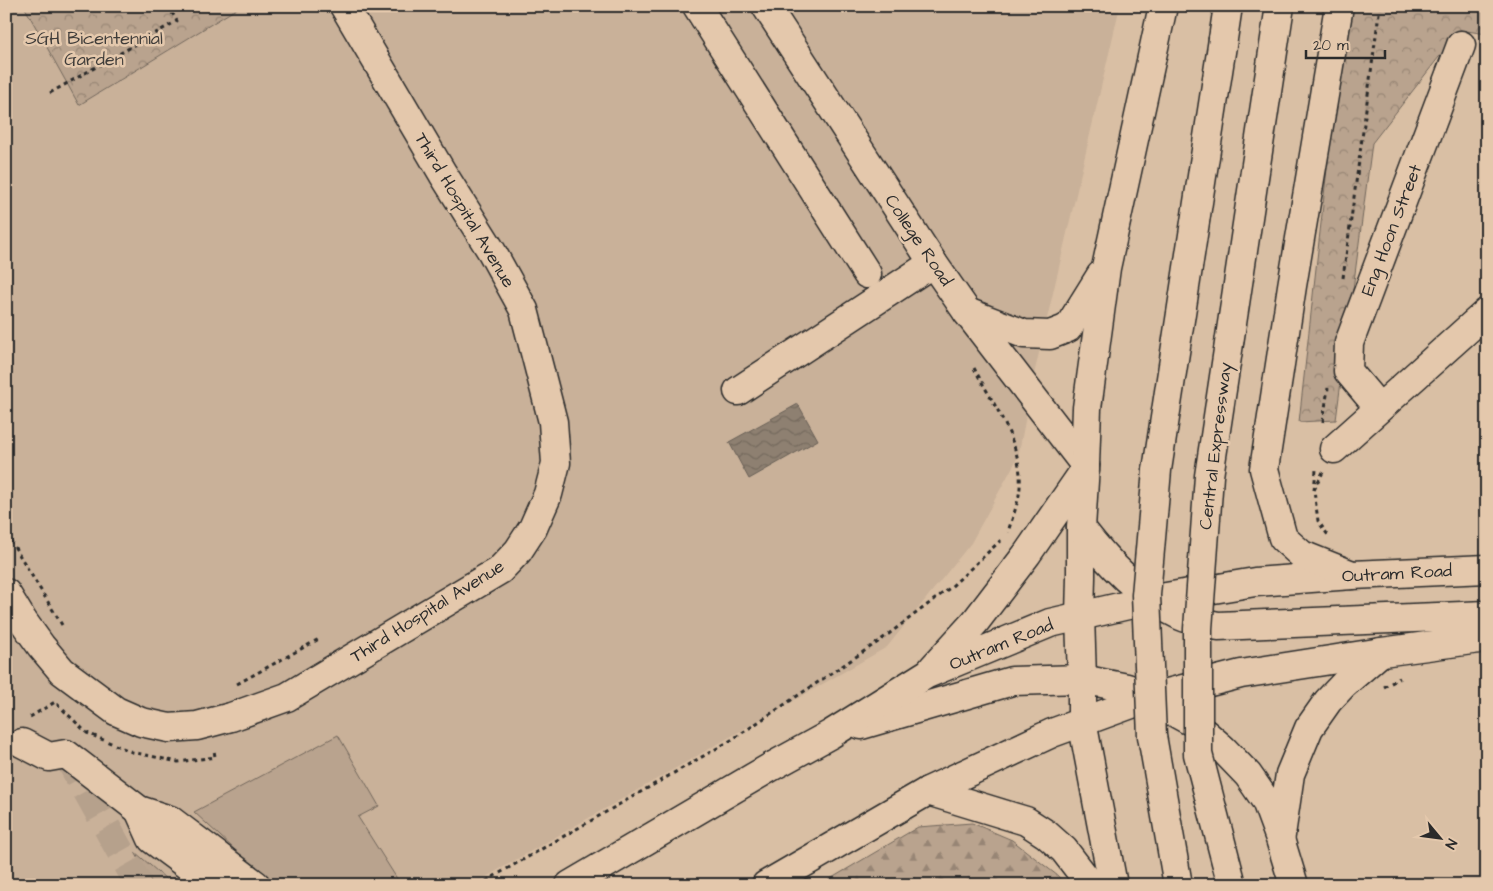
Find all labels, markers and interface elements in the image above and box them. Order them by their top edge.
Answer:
park label: SGH Bicentennial Garden [25,26,163,72]
scale bar [1306,28,1384,60]
text: 20 m [1313,35,1349,56]
street label: Third Hospital Avenue [408,128,521,293]
street label: Eng Hoon Street [1355,160,1429,300]
street label: College Road [878,189,959,292]
street label: Central Expressway [1193,361,1239,531]
street label: Third Hospital Avenue [346,554,509,669]
street label: Outram Road [1341,558,1453,589]
street label: Outram Road [945,612,1057,677]
north arrow [1416,814,1466,864]
text: N [1440,835,1461,853]

